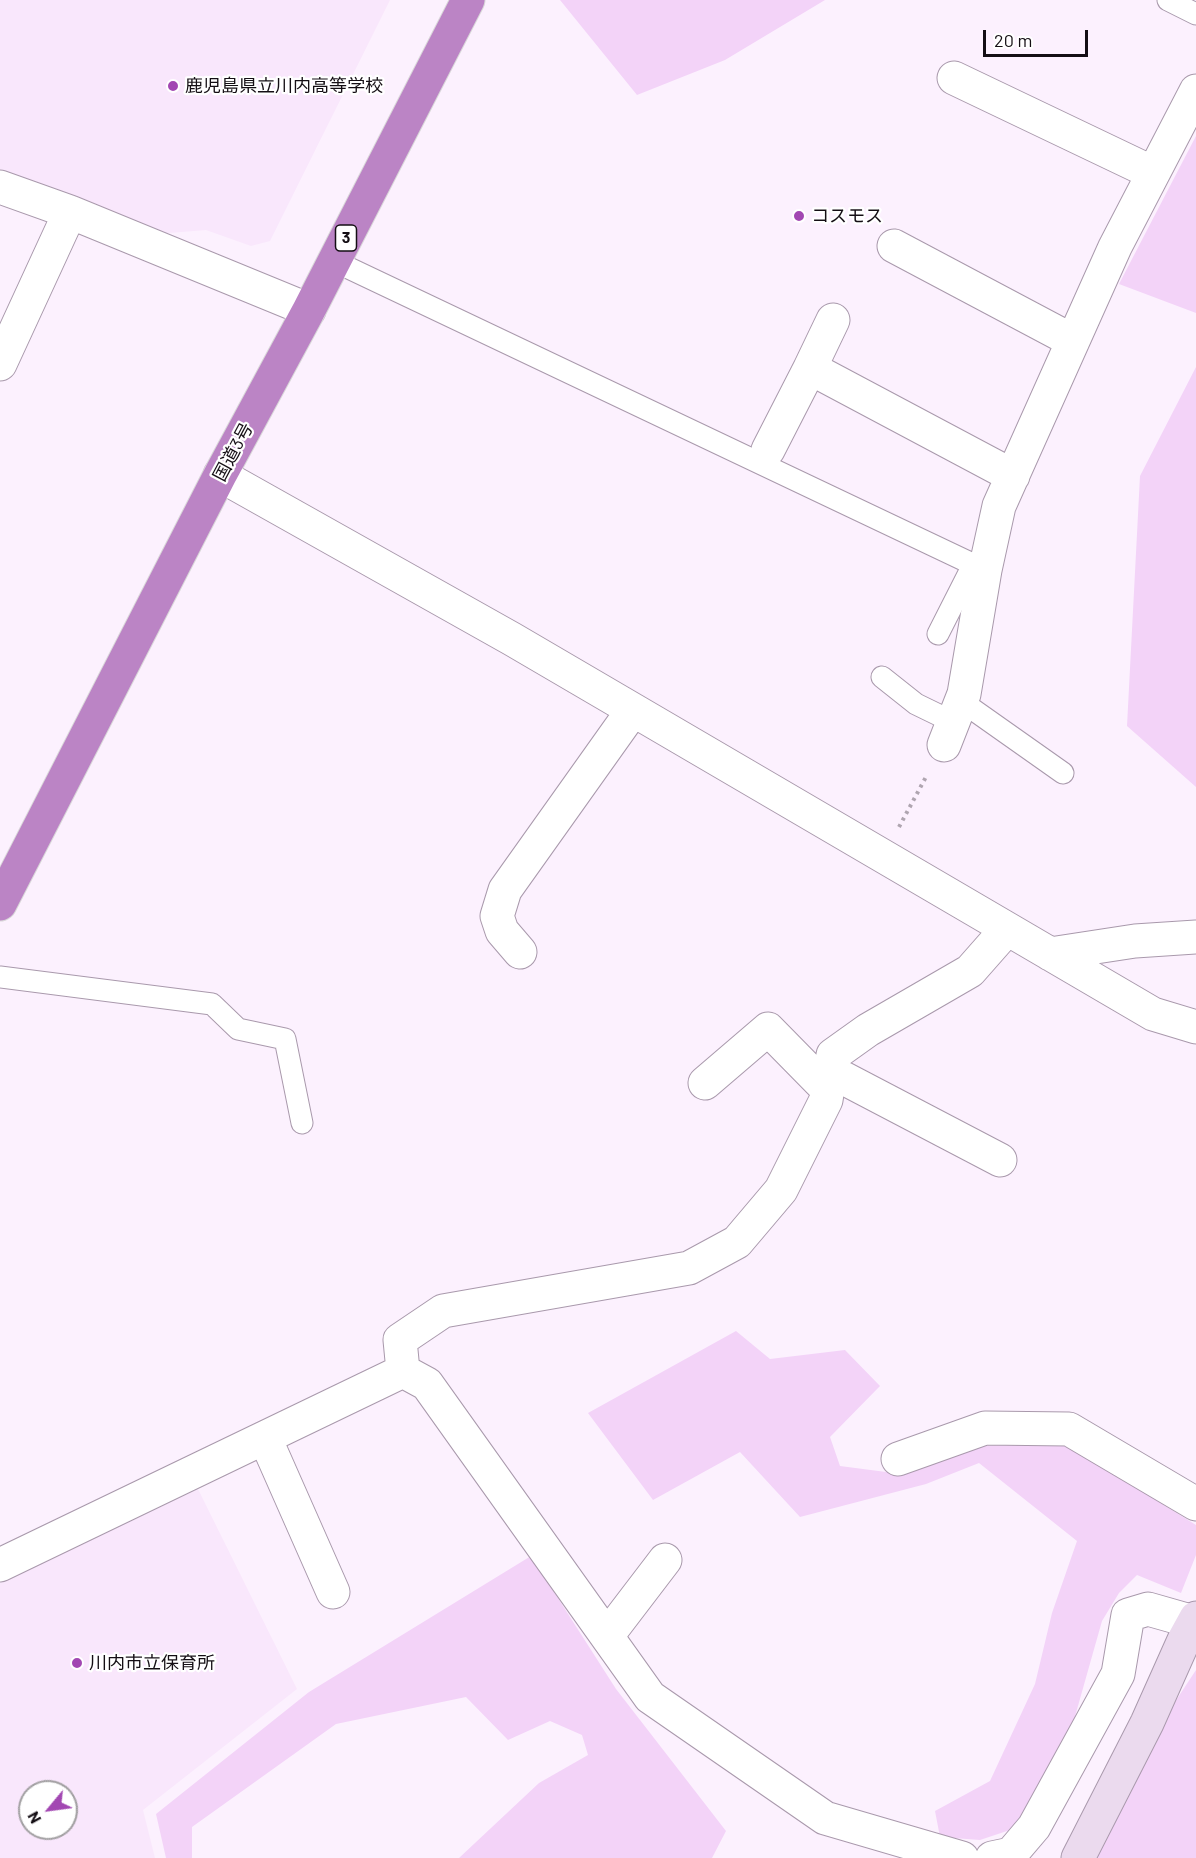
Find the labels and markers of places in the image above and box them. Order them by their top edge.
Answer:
place label: 鹿児島県立川内高等学校 [185,75,383,97]
marker: 鹿児島県立川内高等学校 [166,79,180,93]
place label: コスモス [811,205,883,227]
marker: コスモス [792,209,806,223]
place label: 川内市立保育所 [89,1652,215,1674]
marker: 川内市立保育所 [70,1656,84,1670]

